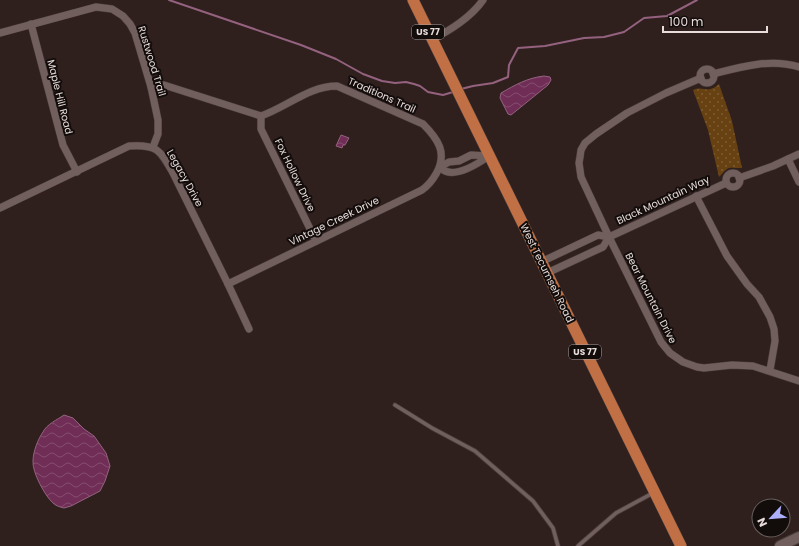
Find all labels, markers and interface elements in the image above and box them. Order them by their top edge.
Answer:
scale bar [663,8,767,34]
text: 100 m [669,13,703,30]
street label: Rustwood Trail [134,24,170,98]
road number: US 77 [412,25,444,39]
street label: Maple Hill Road [43,58,77,136]
street label: Traditions Trail [346,73,418,117]
street label: Fox Hollow Drive [271,136,319,214]
street label: Legacy Drive [163,147,207,209]
street label: Black Mountain Way [614,172,712,228]
street label: Vintage Creek Drive [286,193,382,249]
street label: West Tecumseh Road [517,221,577,325]
street label: Bear Mountain Drive [622,250,680,346]
road number: US 77 [569,345,601,359]
north arrow [751,498,791,538]
text: N [753,515,771,530]

